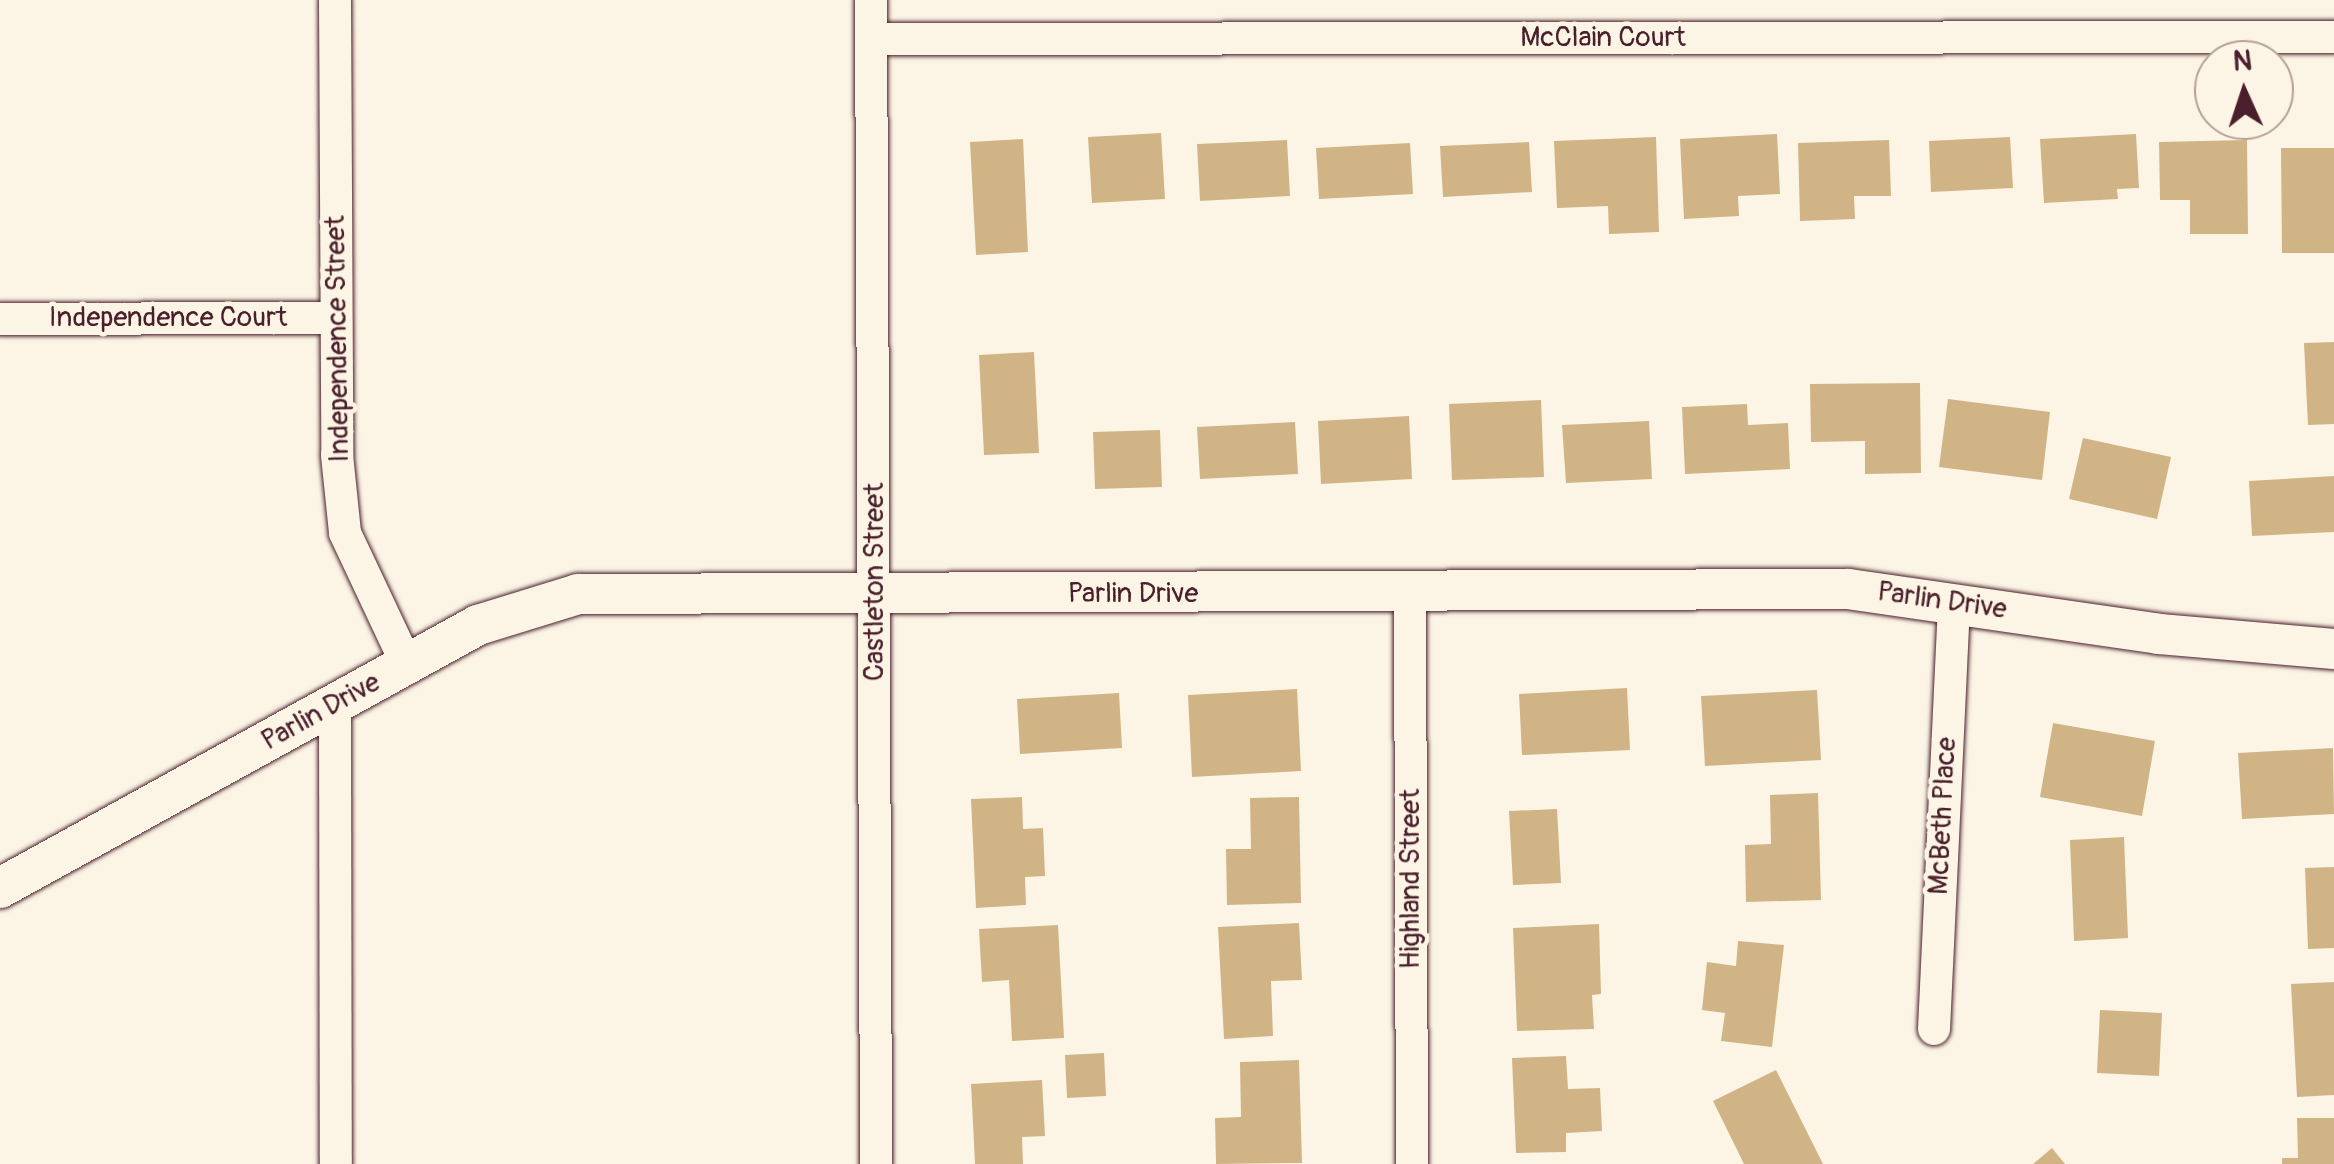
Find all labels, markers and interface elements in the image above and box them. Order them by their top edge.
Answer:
street label: McClain Court [1520,21,1686,55]
north arrow [2194,40,2294,140]
text: N [2232,44,2253,80]
street label: Independence Street [319,215,357,463]
street label: Independence Court [49,301,287,335]
street label: Castleton Street [858,483,892,681]
street label: Parlin Drive [1875,575,2009,627]
street label: Parlin Drive [1068,577,1198,611]
street label: Parlin Drive [256,666,386,758]
street label: McBeth Place [1922,736,1964,896]
street label: Highland Street [1394,789,1428,969]

